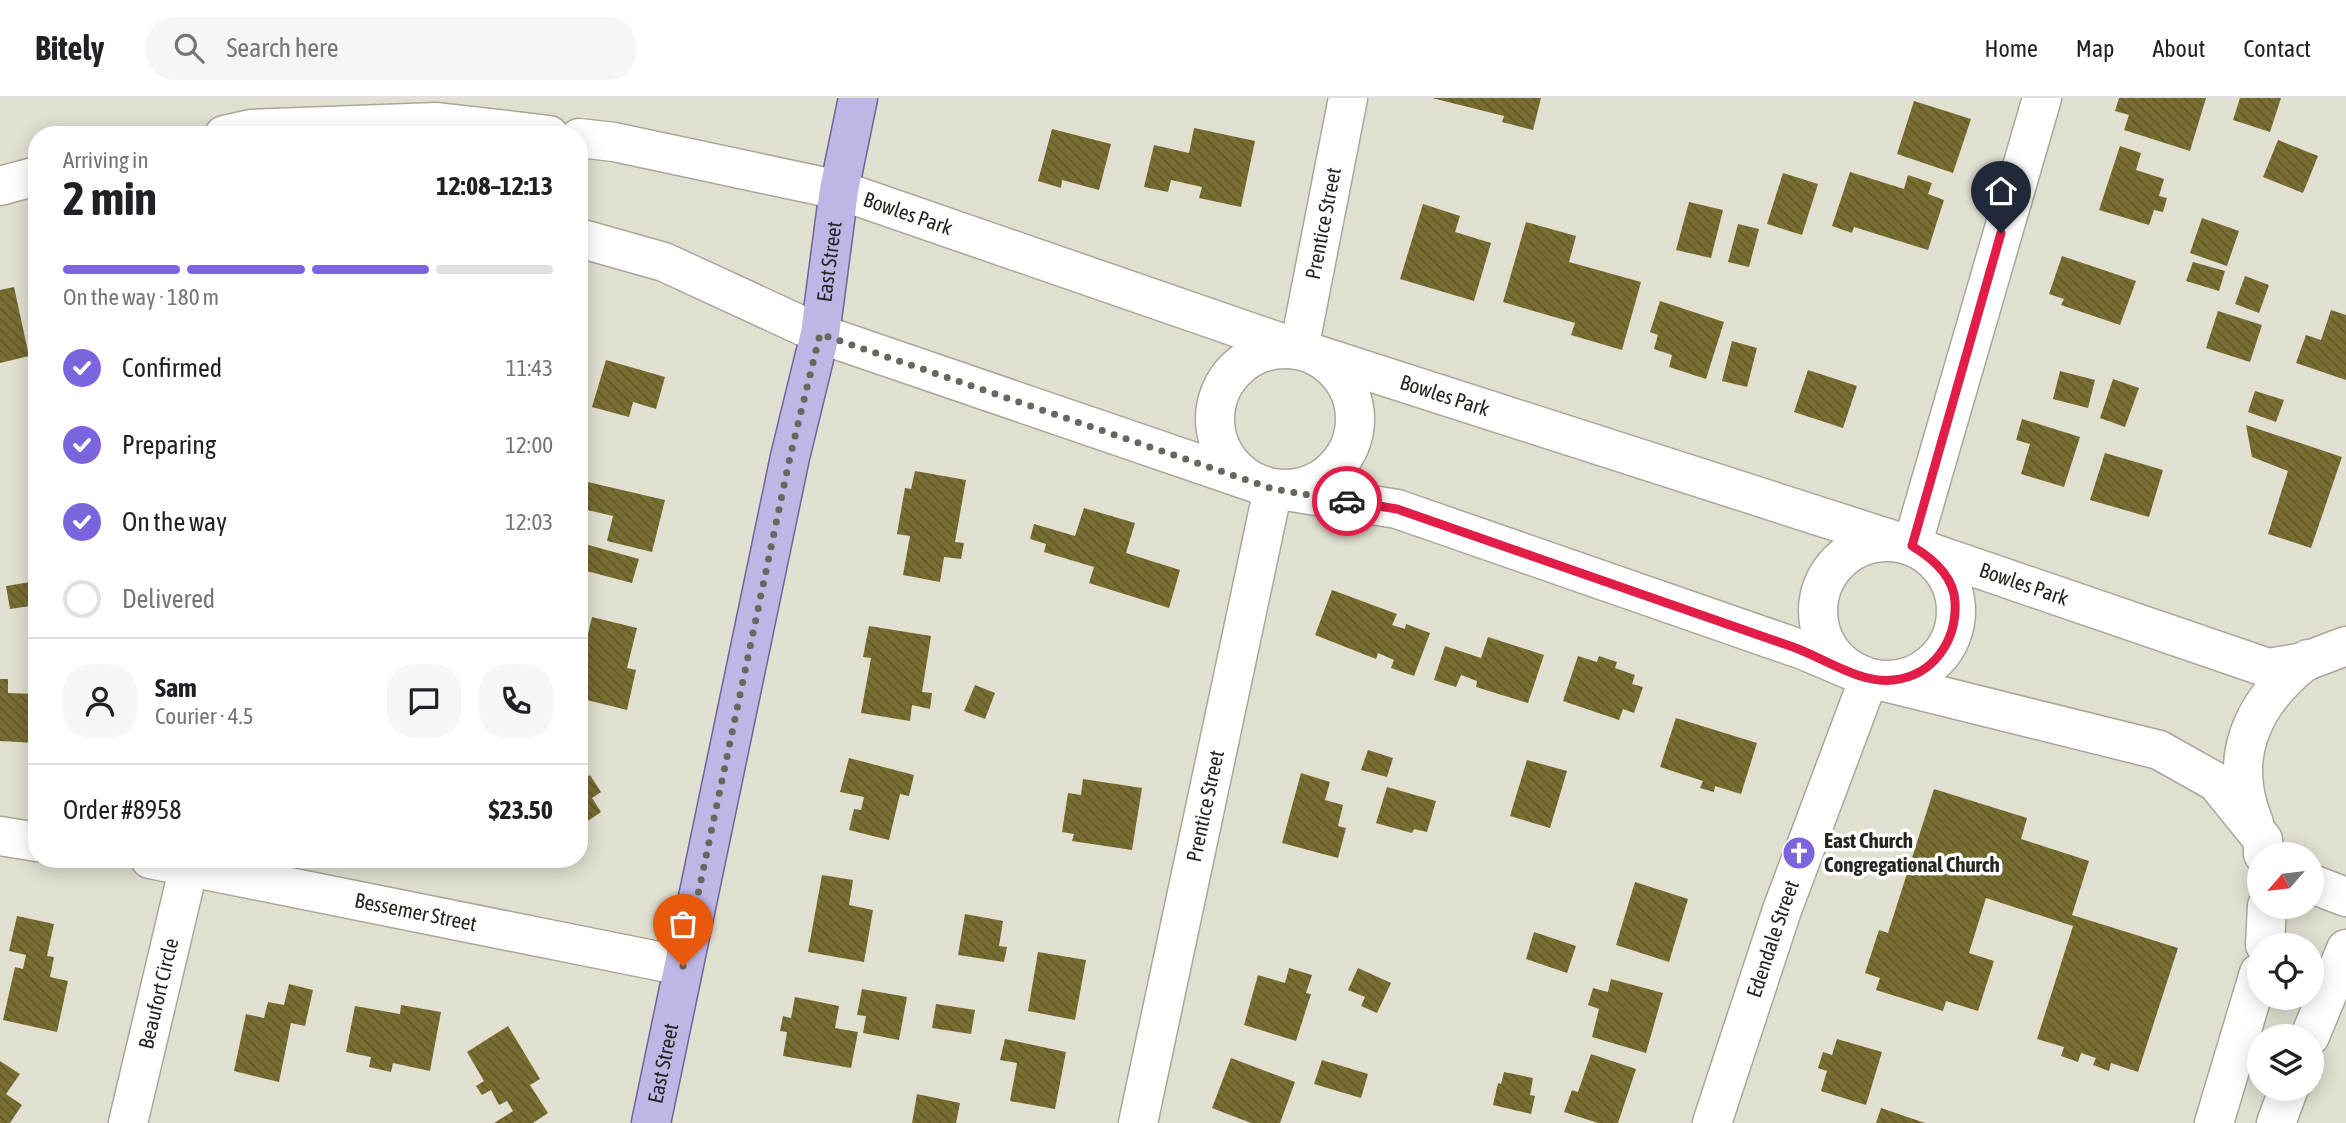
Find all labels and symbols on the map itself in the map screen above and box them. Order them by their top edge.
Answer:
pin [1971,161,2031,233]
street label: Prentice Street [1300,165,1345,281]
street label: Bowles Park [860,186,956,239]
street label: East Street [811,220,846,303]
street label: Bowles Park [1397,369,1493,420]
courier [1312,466,1382,536]
street label: Bowles Park [1976,557,2072,610]
street label: Prentice Street [1181,748,1228,864]
place label: East Church Congregational Church [1824,828,2000,876]
church icon: East Church Congregational Church [1780,834,1818,872]
north arrow [2247,842,2324,919]
street label: Edendale Street [1741,876,1803,1000]
street label: Bessemer Street [353,887,479,935]
pin [653,894,713,966]
street label: Beaufort Circle [133,935,182,1051]
street label: East Street [642,1021,683,1105]

